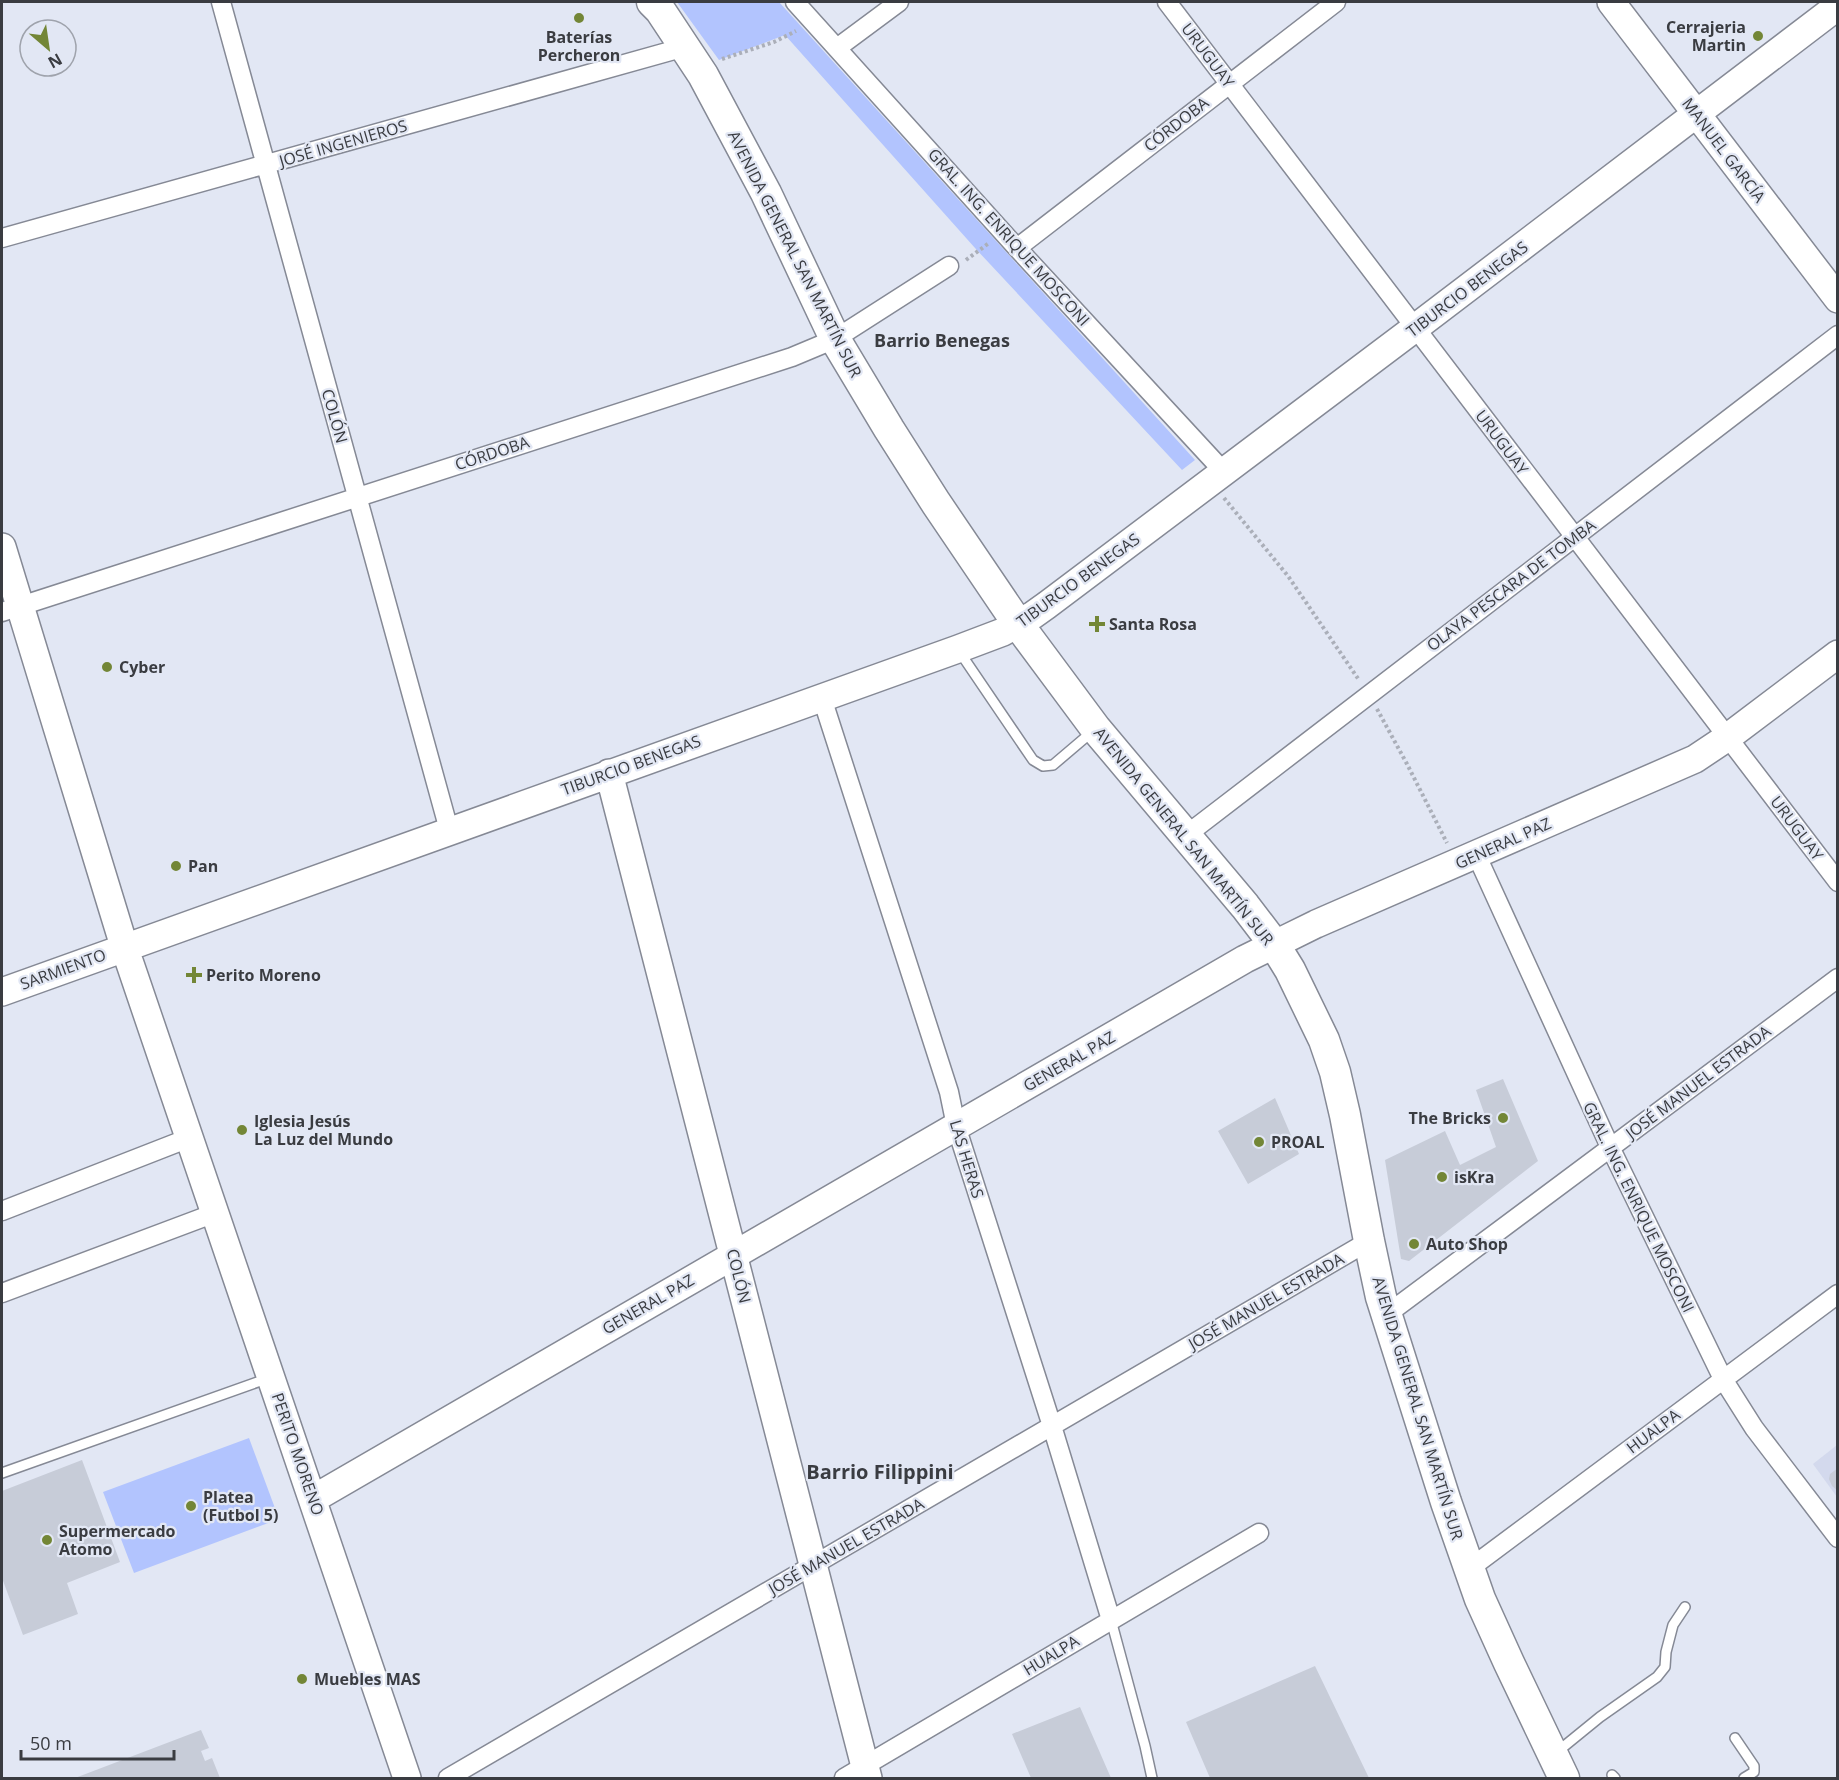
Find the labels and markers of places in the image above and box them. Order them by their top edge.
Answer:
marker: Baterías Percheron [572,11,586,25]
place label: Cerrajeria Martin [1666,16,1746,56]
place label: Baterías Percheron [538,26,620,66]
marker: Cerrajeria Martin [1751,29,1765,43]
place label: Santa Rosa [1109,613,1197,635]
marker: Santa Rosa [1090,617,1104,631]
place label: Cyber [119,656,165,678]
marker: Cyber [100,660,114,674]
place label: Pan [188,855,218,877]
marker: Pan [169,859,183,873]
place label: Perito Moreno [206,964,321,986]
marker: Perito Moreno [187,968,201,982]
place label: The Bricks [1409,1107,1491,1129]
place label: Iglesia Jesús La Luz del Mundo [254,1110,393,1150]
marker: The Bricks [1496,1111,1510,1125]
marker: Iglesia Jesús La Luz del Mundo [235,1123,249,1137]
place label: PROAL [1271,1131,1324,1153]
marker: PROAL [1252,1135,1266,1149]
place label: isKra [1454,1166,1494,1188]
marker: isKra [1435,1170,1449,1184]
place label: Auto Shop [1426,1233,1508,1255]
marker: Auto Shop [1407,1237,1421,1251]
place label: Platea (Futbol 5) [203,1486,278,1526]
marker: Platea (Futbol 5) [184,1499,198,1513]
place label: Supermercado Atomo [59,1520,176,1560]
marker: Supermercado Atomo [40,1533,54,1547]
place label: Muebles MAS [314,1668,421,1690]
marker: Muebles MAS [295,1672,309,1686]

